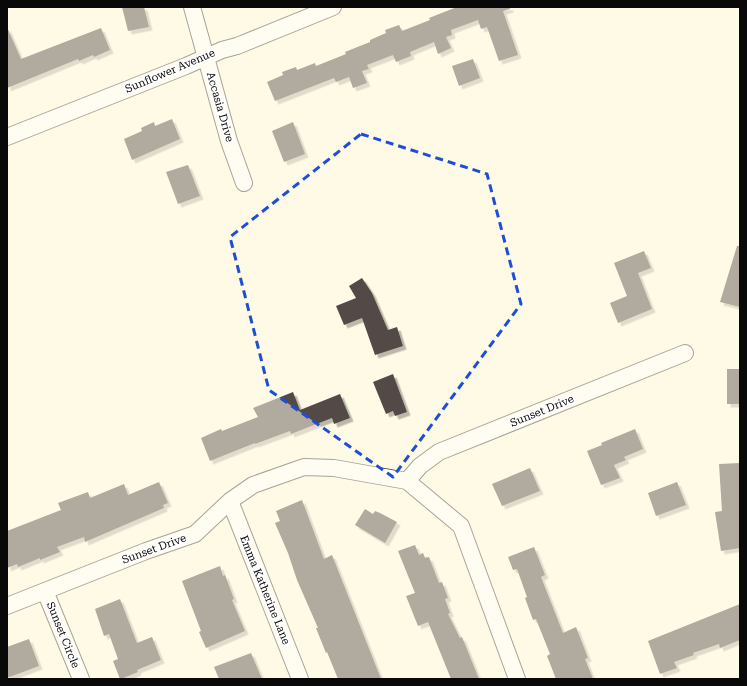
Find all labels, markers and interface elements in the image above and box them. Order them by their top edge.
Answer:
street label: Sunflower Avenue [123,46,217,96]
street label: Accasia Drive [204,71,236,143]
street label: Sunset Drive [508,392,576,430]
street label: Sunset Drive [120,531,188,567]
street label: Emma Katherine Lane [237,533,293,647]
street label: Sunset Circle [44,600,82,670]

